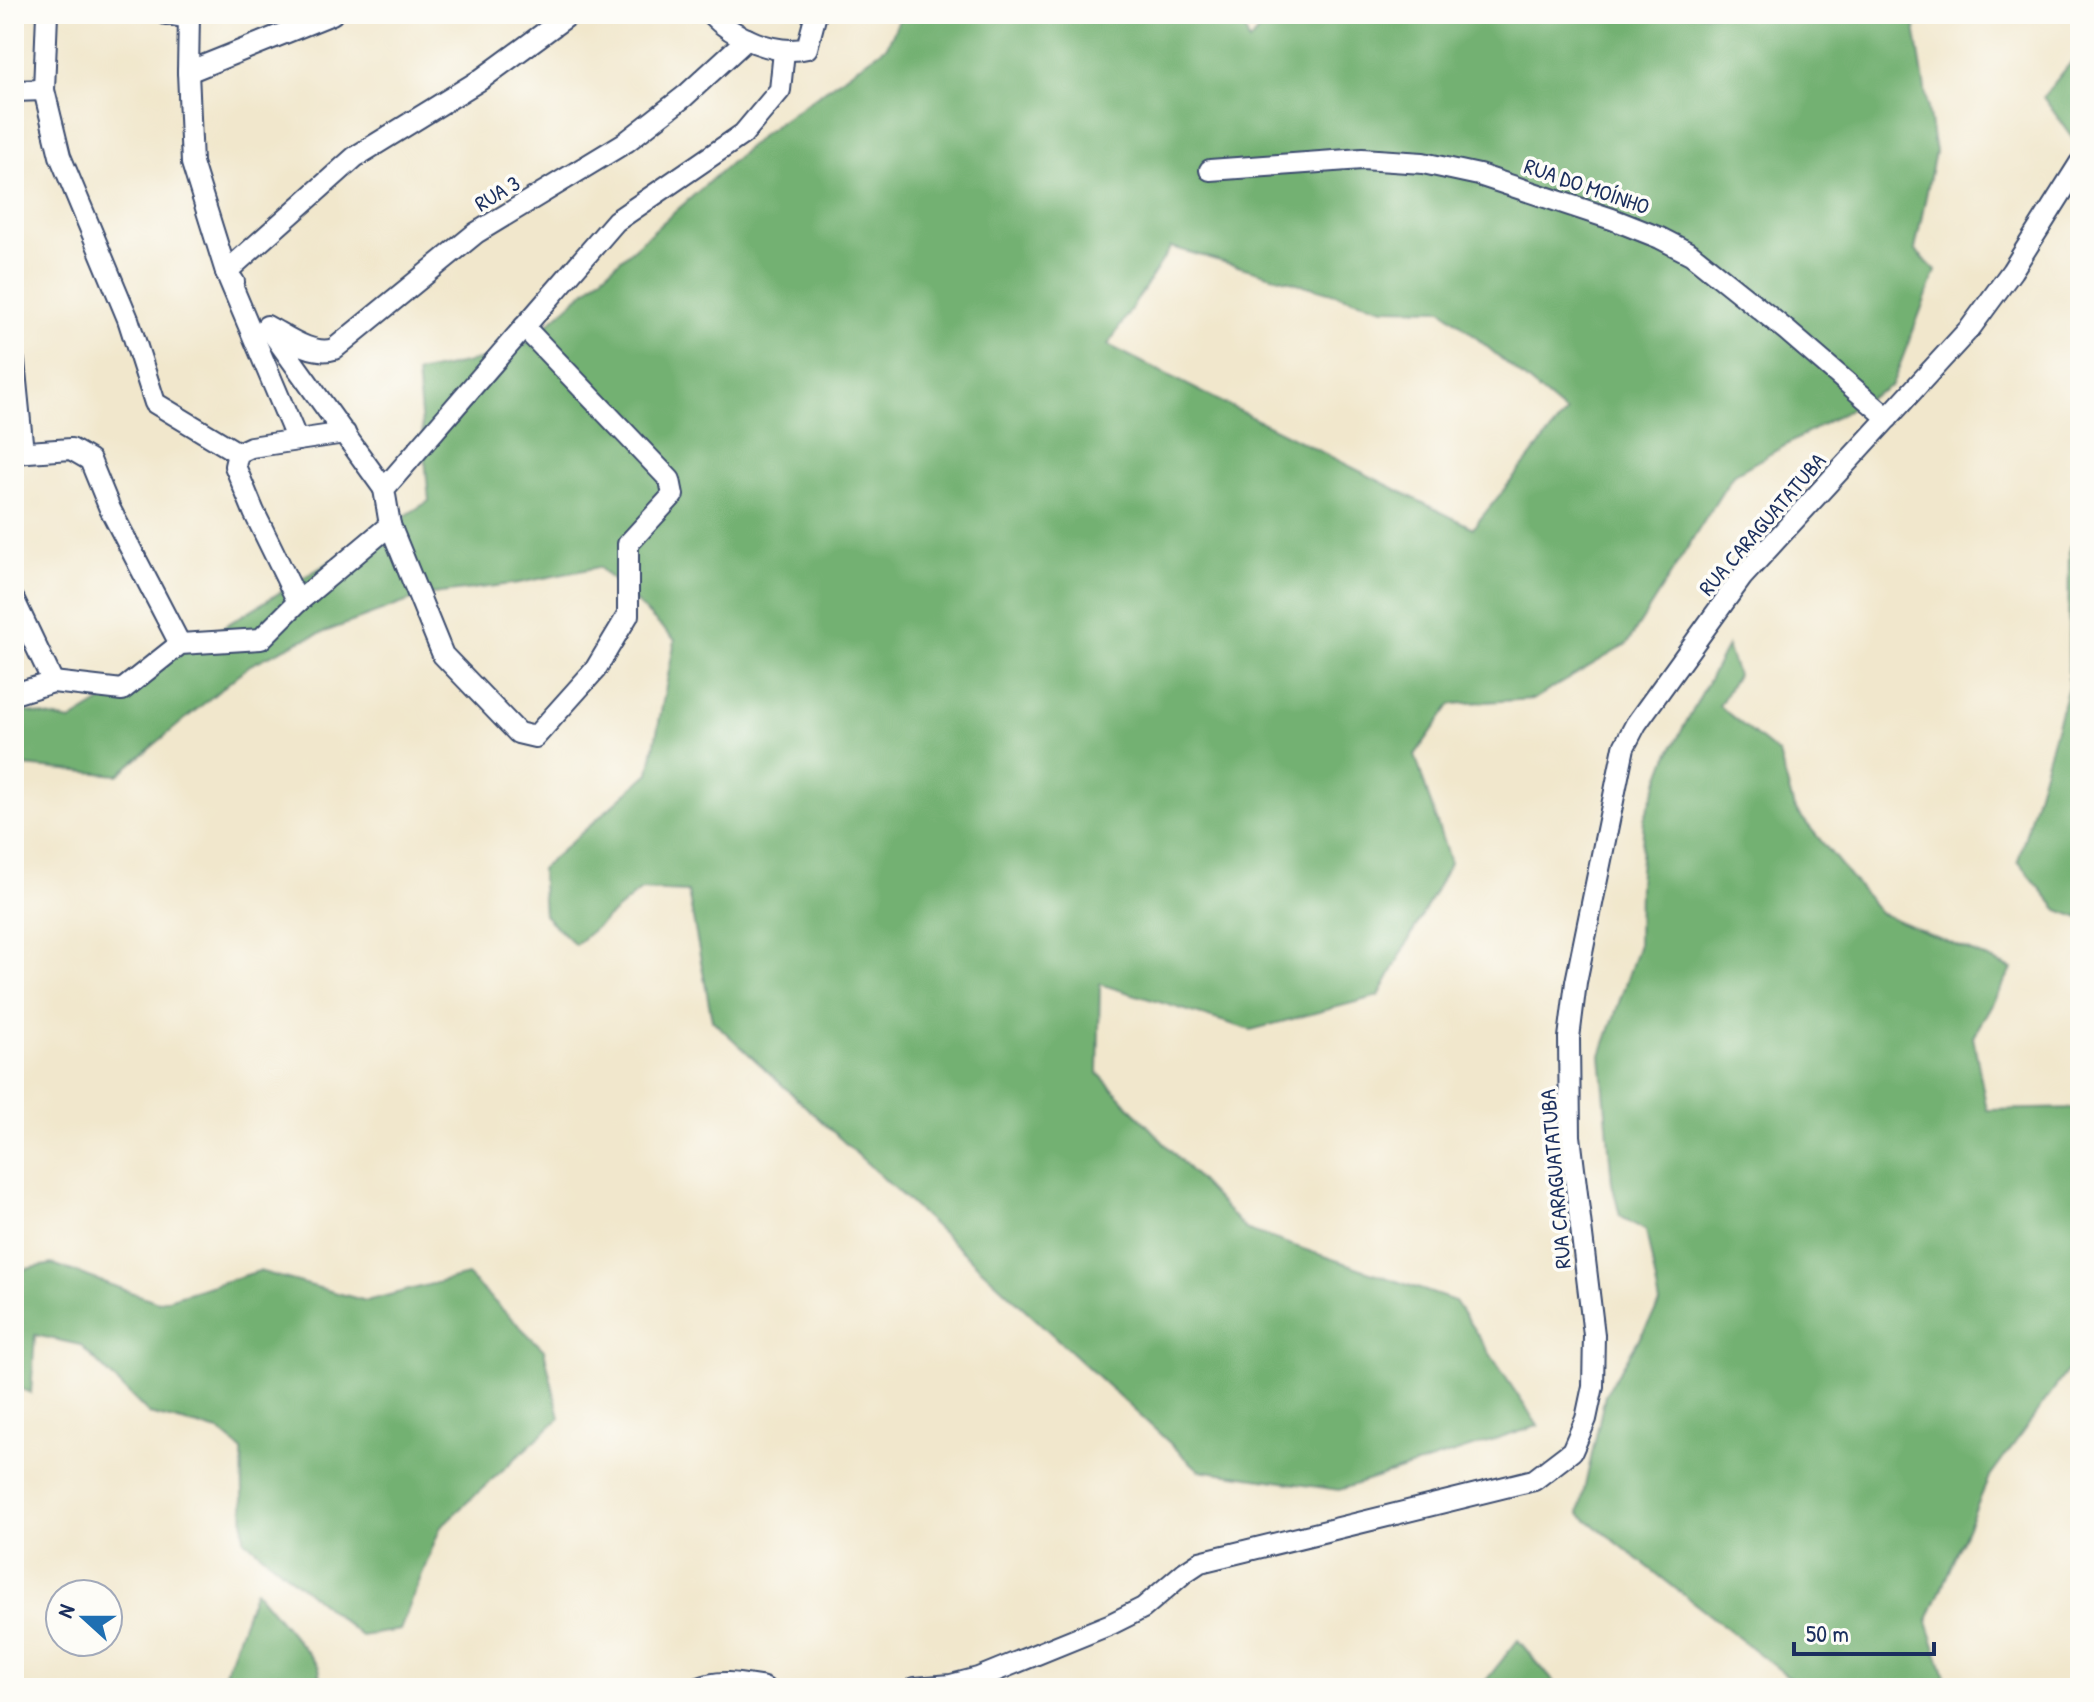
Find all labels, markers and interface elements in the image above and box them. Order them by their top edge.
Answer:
street label: RUA DO MOÍNHO [1520,151,1654,221]
street label: RUA 3 [469,168,525,218]
street label: RUA CARAGUATATUBA [1692,446,1833,602]
street label: RUA CARAGUATATUBA [1532,1088,1578,1270]
north arrow [44,1578,124,1658]
text: N [49,1600,82,1622]
scale bar [1794,1606,1934,1656]
text: 50 m [1806,1617,1849,1649]

